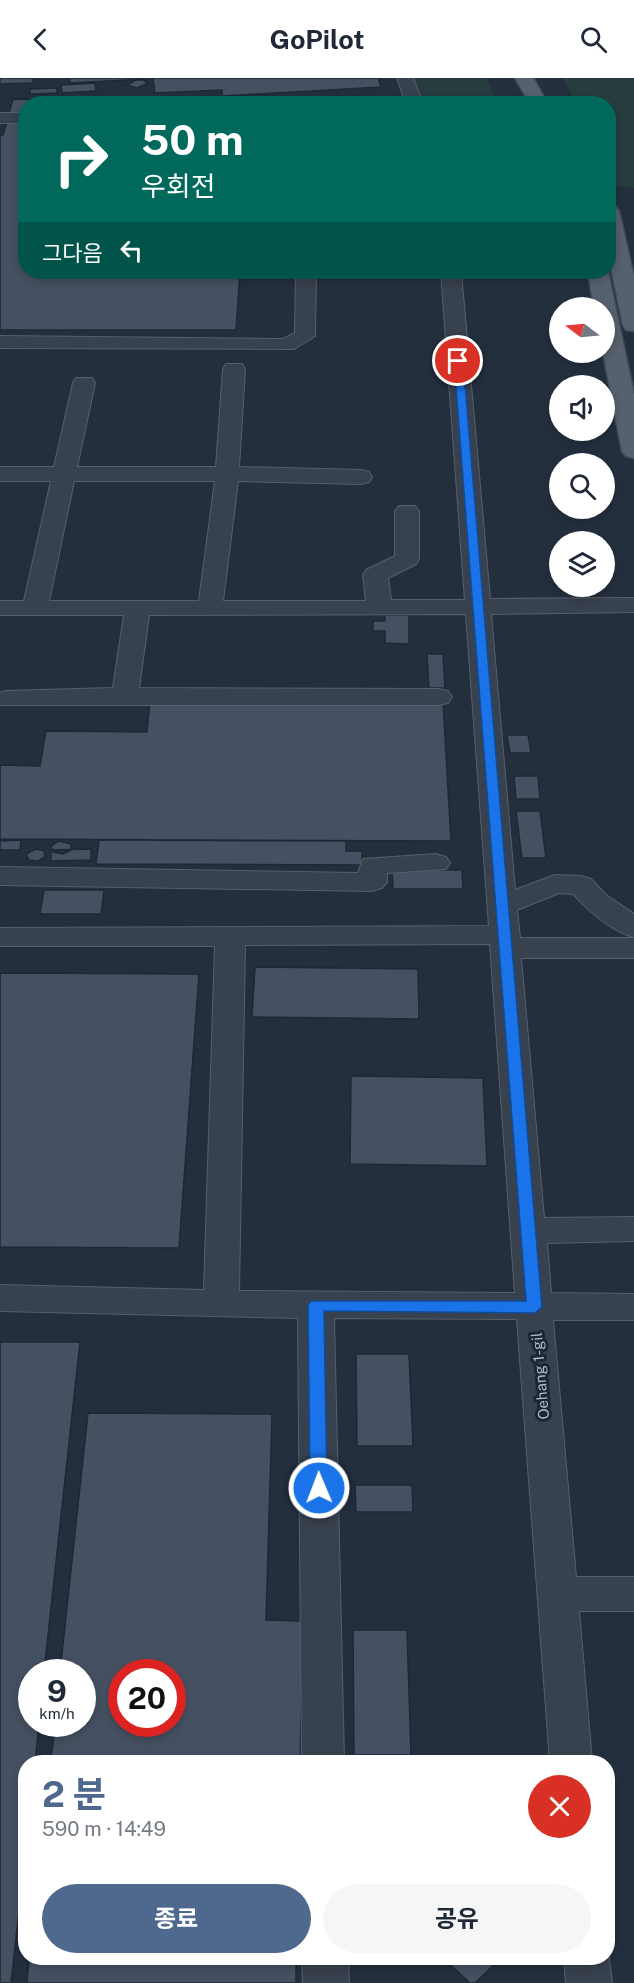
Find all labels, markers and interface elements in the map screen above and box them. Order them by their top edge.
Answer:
icon: back [24,23,57,56]
text: GoPilot [270,23,364,55]
icon: search [577,23,610,56]
text: 50 m [141,115,244,164]
icon: right [42,120,120,198]
text: 우회전 [141,170,216,202]
icon: left [115,234,148,267]
text: 그다음 [42,240,103,266]
north arrow [549,297,615,363]
map controls [549,297,615,597]
pin [432,335,483,386]
icon: arrive [441,344,474,377]
button: sound [549,375,615,441]
button: search [549,453,615,519]
button: layers [549,531,615,597]
street label: Oehang 1-gil [528,1332,552,1420]
position arrow [287,1456,351,1520]
speed limit sign: 20 [108,1659,186,1737]
text: 9 [47,1673,67,1709]
text: km/h [39,1705,75,1722]
text: 2 분 [42,1773,106,1815]
button: close [528,1775,591,1838]
text: 590 m · 14:49 [42,1817,166,1841]
button: 종료 [42,1884,311,1953]
button: 공유 [323,1884,591,1953]

